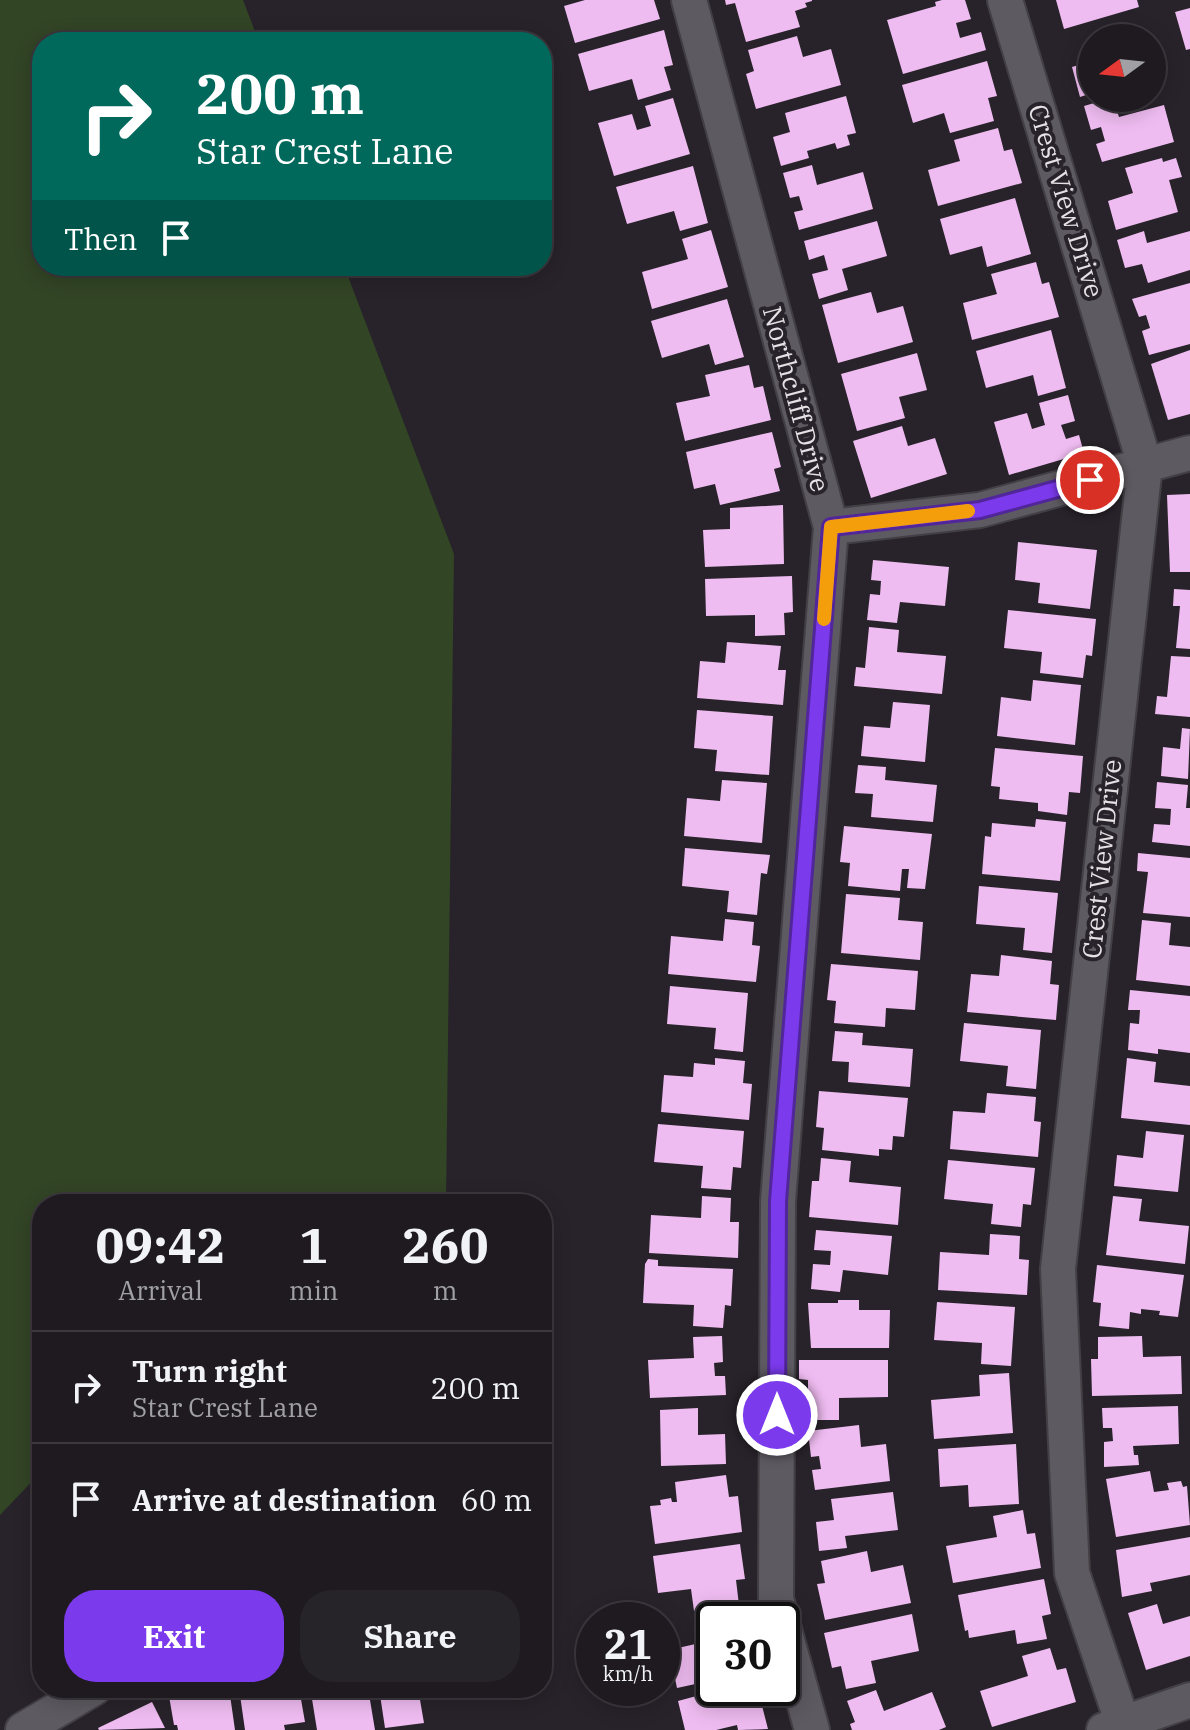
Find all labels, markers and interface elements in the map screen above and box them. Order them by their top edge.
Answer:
north arrow [1078,24,1166,112]
map controls [1078,24,1166,112]
text: 200 m [196,57,364,129]
icon: right [64,64,168,168]
street label: Crest View Drive [1021,100,1113,301]
text: Star Crest Lane [196,127,454,174]
icon: arrive [154,216,198,260]
text: Then [64,219,138,258]
street label: Northcliff Drive [756,302,838,495]
pin [1056,446,1124,514]
icon: arrive [1068,458,1112,502]
street label: Crest View Drive [1074,757,1128,960]
text: 09:42 [96,1214,225,1276]
text: 1 [299,1214,328,1276]
text: 260 [402,1214,488,1276]
text: Arrival [118,1273,203,1307]
text: min [289,1273,338,1307]
text: m [433,1273,458,1307]
text: Turn right [132,1351,287,1390]
icon: right [64,1365,108,1409]
text: 200 m [430,1368,520,1407]
position arrow [735,1373,819,1457]
text: Star Crest Lane [132,1390,318,1424]
icon: arrive [64,1477,108,1521]
text: Arrive at destination [132,1480,437,1519]
text: 60 m [461,1480,532,1519]
button: Exit [64,1590,284,1682]
button: Share [300,1590,520,1682]
speed limit sign: 30 [696,1602,800,1706]
text: 21 [604,1618,652,1670]
text: km/h [603,1660,653,1687]

